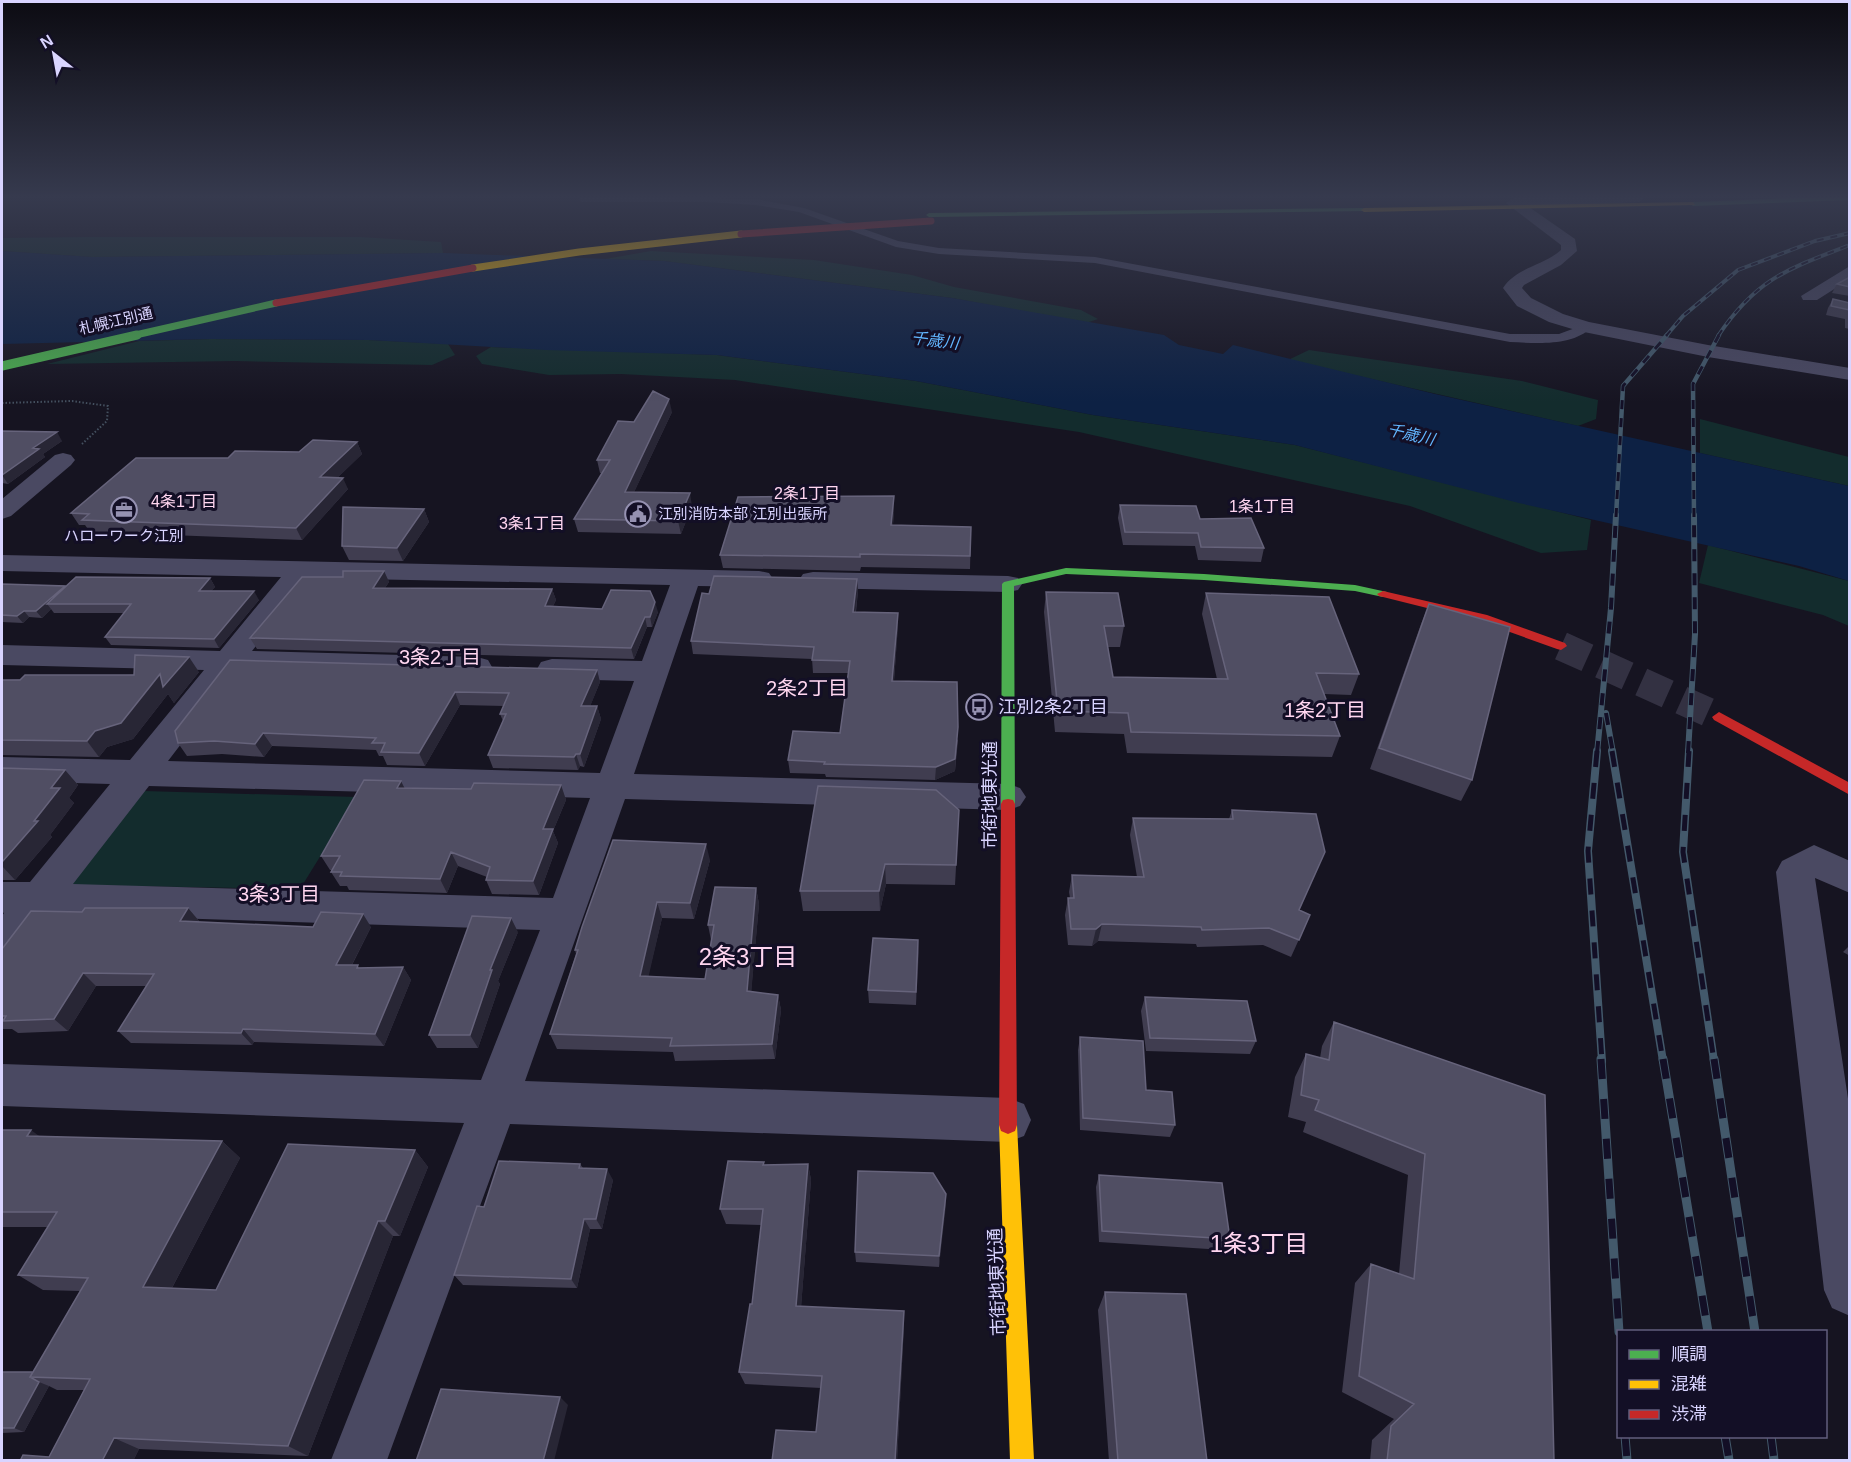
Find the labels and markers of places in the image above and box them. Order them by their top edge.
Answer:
office icon: ハローワーク江別 [109,495,139,525]
public building icon: 江別消防本部 江別出張所 [623,499,653,529]
place label: 江別消防本部 江別出張所 [658,505,827,522]
place label: ハローワーク江別 [64,527,184,544]
bus stop icon: 江別2条2丁目 [964,692,994,722]
place label: 江別2条2丁目 [998,697,1108,717]

